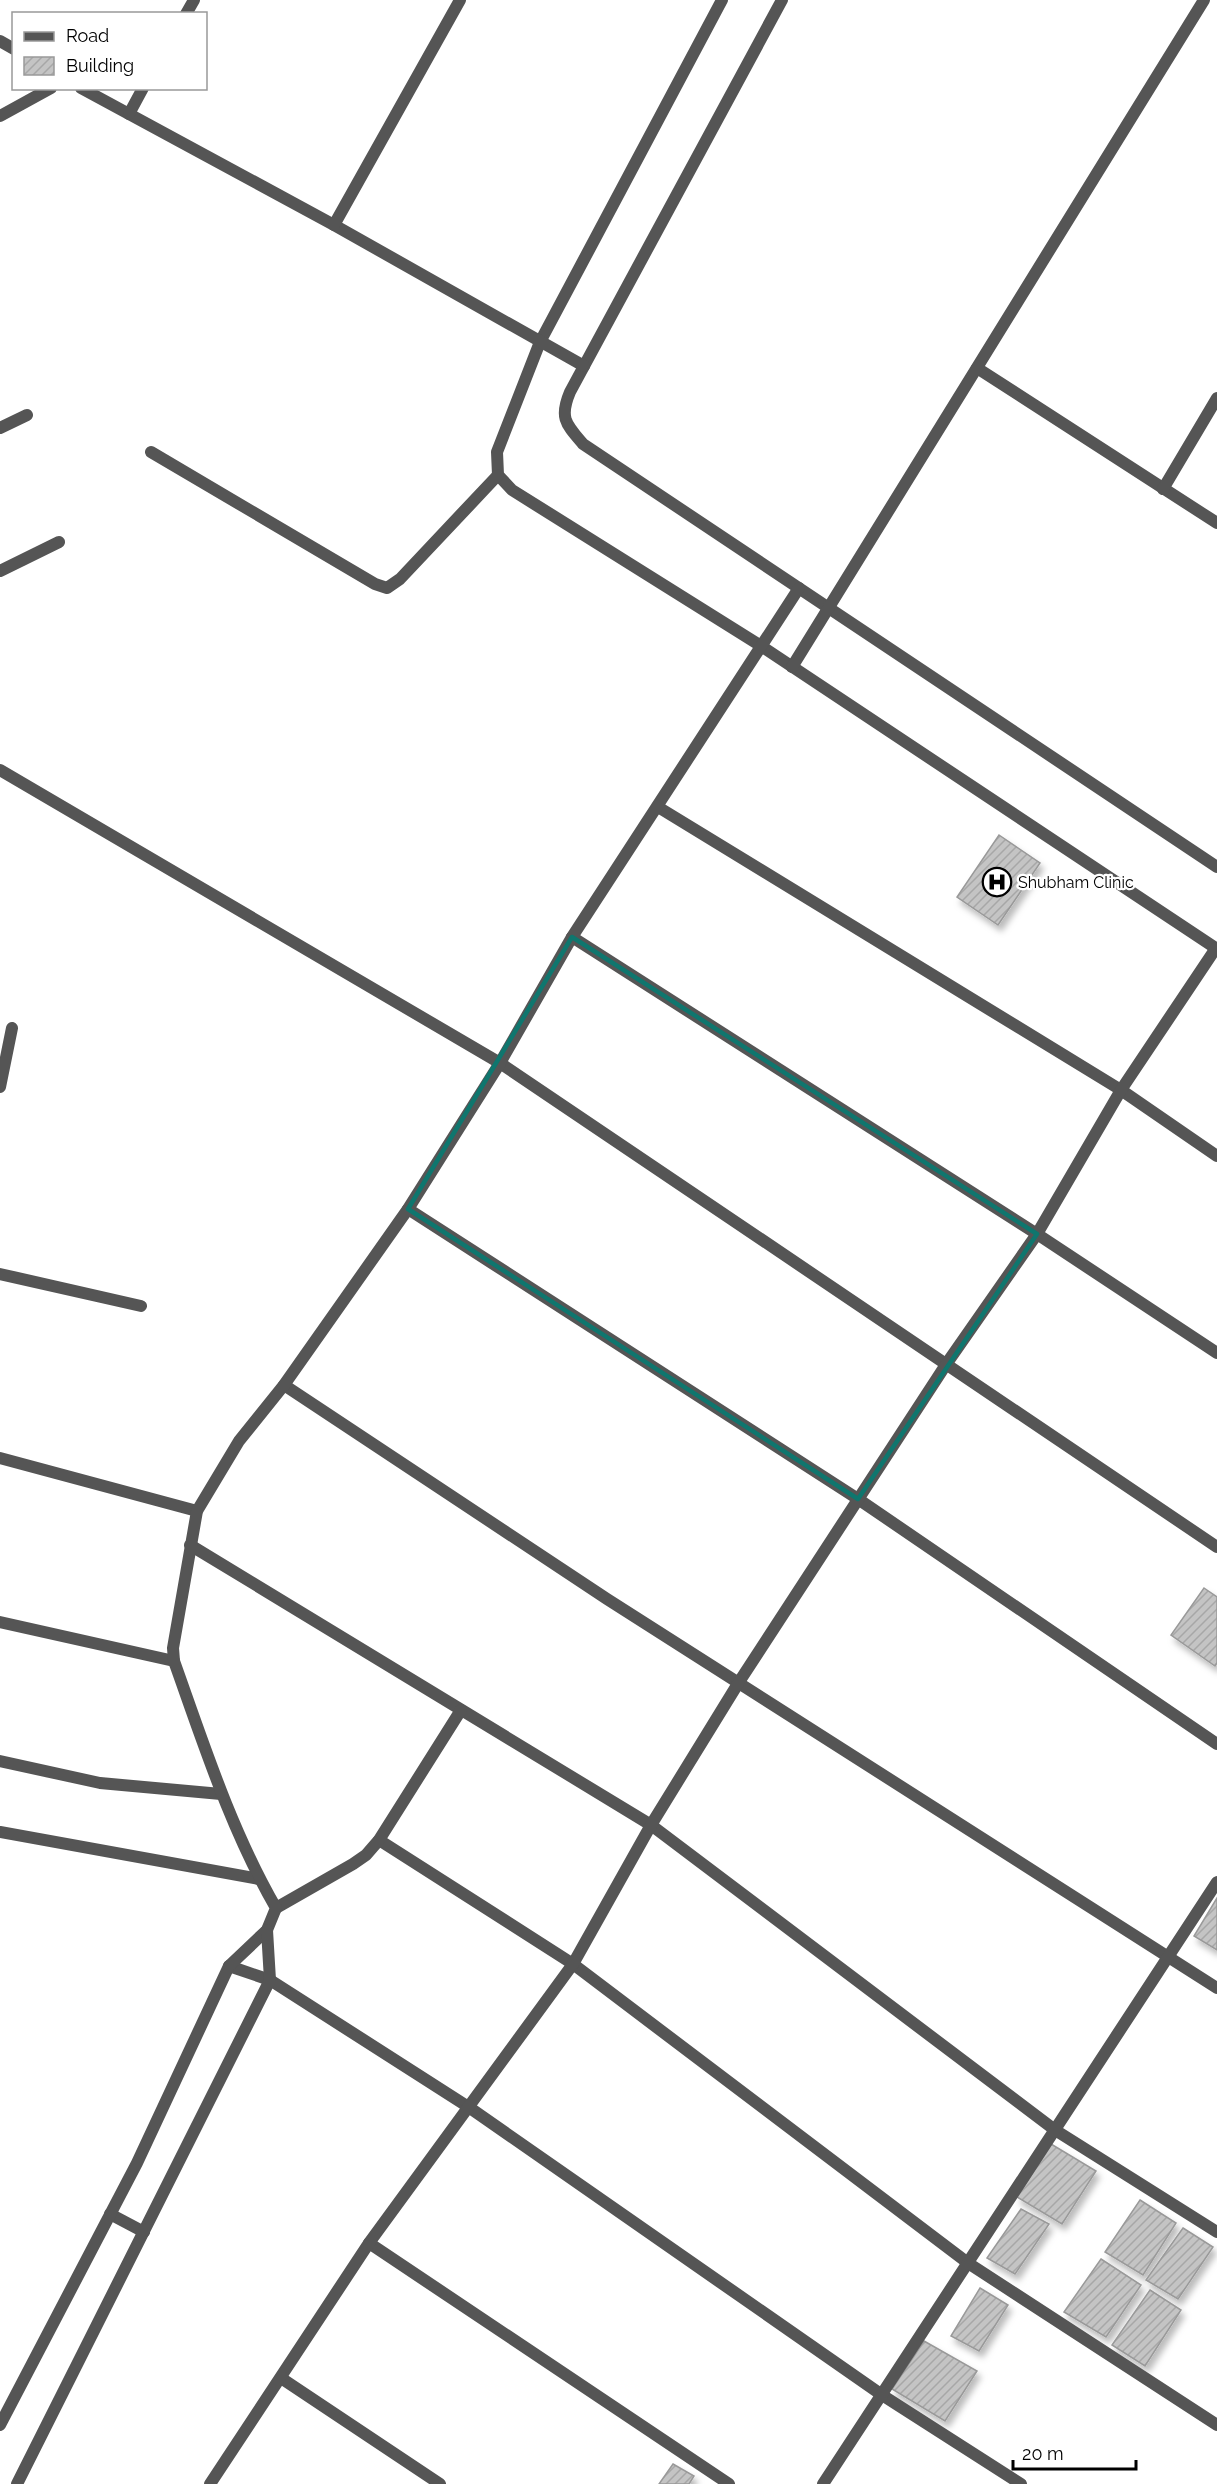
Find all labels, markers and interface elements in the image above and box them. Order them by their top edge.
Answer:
legend [12,12,207,90]
text: Road [66,25,109,46]
text: Building [66,55,134,76]
hospital icon: Shubham Clinic [981,866,1013,898]
place label: Shubham Clinic [1018,873,1134,892]
scale bar [1013,2433,1136,2471]
text: 20 m [1022,2443,1064,2464]

